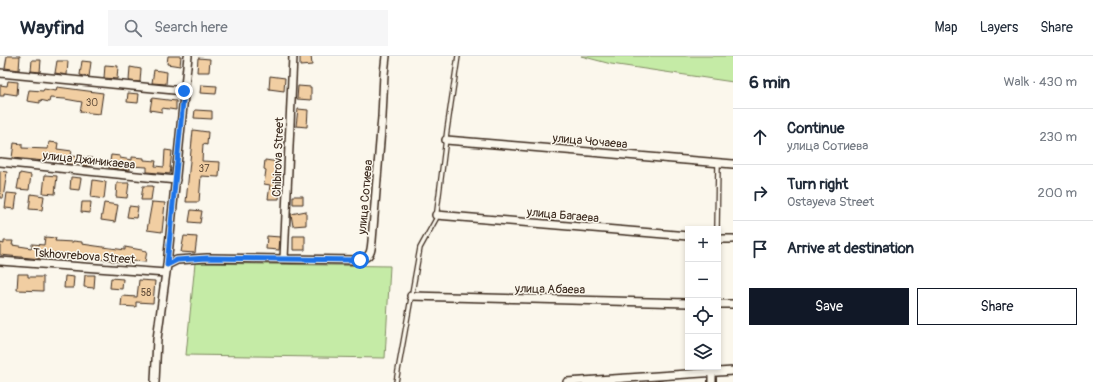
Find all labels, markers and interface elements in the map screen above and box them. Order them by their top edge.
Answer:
search box [108,10,388,46]
text: Wayfind [20,16,84,40]
icon: search [122,17,144,39]
text: Search here [154,18,228,37]
text: Map [935,19,958,36]
text: Layers [980,19,1018,36]
text: Share [1040,19,1073,36]
text: 6 min [749,72,790,93]
text: Walk · 430 m [1003,74,1077,90]
route end [175,82,193,100]
house number: 30 [86,97,98,109]
street label: Chibirova Street [270,117,287,197]
text: Continue [787,119,845,138]
icon: ahead [749,126,771,148]
text: 230 m [1040,129,1077,145]
street label: улица Чочаева [551,131,628,152]
text: улица Сотиева [787,138,868,154]
street label: улица Джиникаева [41,148,136,173]
street label: улица Сотиева [355,159,376,236]
house number: 37 [199,163,210,175]
text: Turn right [787,175,848,194]
icon: right [749,182,771,204]
text: 200 m [1038,185,1077,201]
text: Ostayeva Street [787,194,874,210]
street label: улица Багаева [525,205,600,226]
map controls [685,226,721,370]
button: + [685,226,721,262]
icon: arrive [749,238,771,260]
text: Arrive at destination [787,239,914,258]
street label: Tskhovrebova Street [32,245,136,268]
route start [351,251,369,269]
button: − [685,262,721,298]
street label: улица Абаева [514,281,586,298]
house number: 58 [141,287,151,299]
button: Save [749,288,909,325]
button: Share [917,288,1077,325]
button: locate [685,298,721,334]
button: layers [685,334,721,370]

